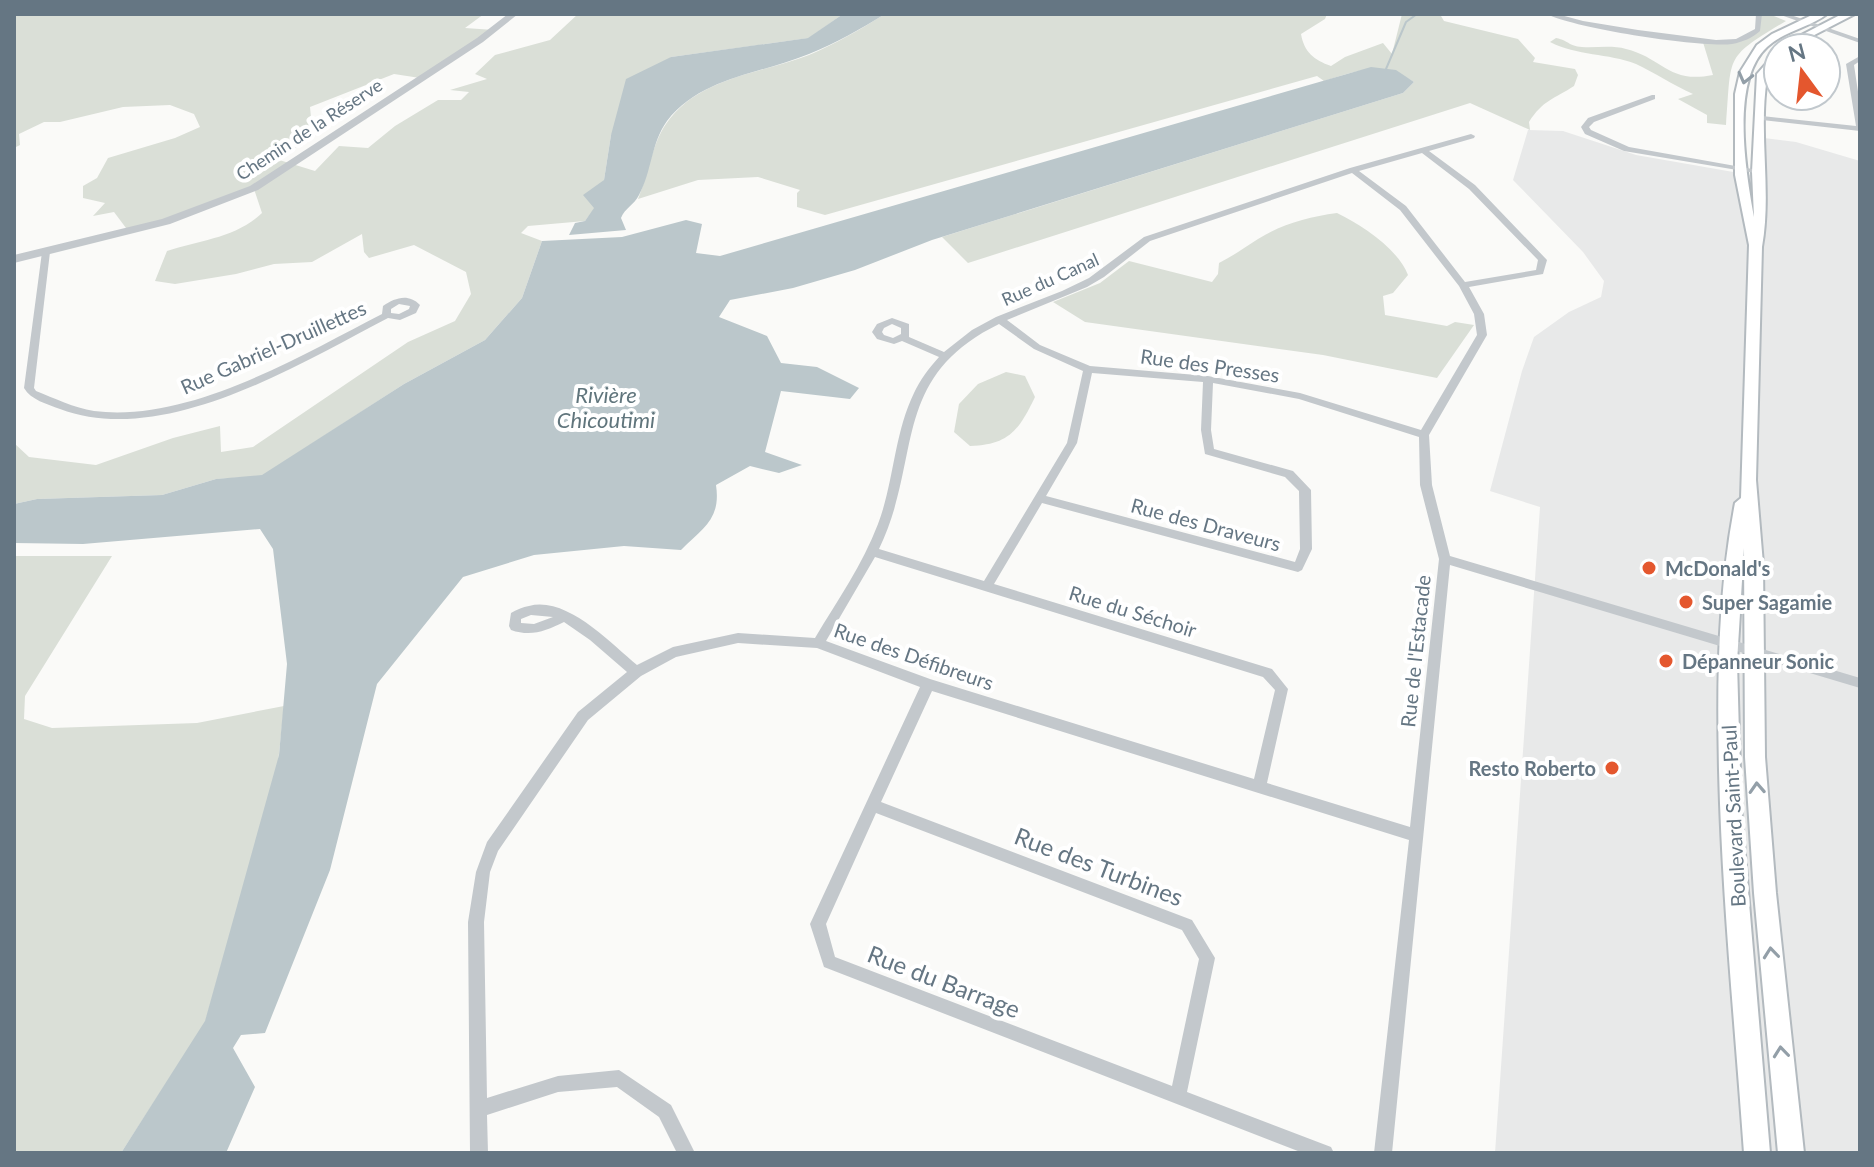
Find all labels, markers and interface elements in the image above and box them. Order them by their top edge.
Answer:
north arrow [1762,32,1842,112]
text: N [1785,37,1808,67]
one-way arrow [1737,71,1754,84]
street label: Chemin de la Réserve [232,73,386,185]
street label: Rue du Canal [998,248,1102,310]
street label: Rue Gabriel-Druillettes [177,295,369,399]
street label: Rue des Presses [1139,343,1281,387]
water label: Rivière Chicoutimi [557,381,655,433]
street label: Rue des Draveurs [1129,492,1283,556]
place label: McDonald's [1665,556,1770,580]
marker: McDonald's [1640,559,1658,577]
street label: Rue de l'Estacade [1395,574,1435,728]
street label: Rue du Séchoir [1066,580,1200,642]
place label: Super Sagamie [1702,590,1833,614]
marker: Super Sagamie [1677,593,1695,611]
street label: Rue des Défibreurs [831,617,997,695]
place label: Dépanneur Sonic [1682,649,1834,673]
marker: Dépanneur Sonic [1657,652,1675,670]
street label: Boulevard Saint-Paul [1716,724,1750,908]
place label: Resto Roberto [1469,756,1596,780]
marker: Resto Roberto [1603,759,1621,777]
one-way arrow [1749,781,1766,794]
street label: Rue des Turbines [1011,821,1187,911]
street label: Rue du Barrage [864,939,1024,1023]
one-way arrow [1762,946,1779,959]
one-way arrow [1772,1045,1789,1058]

